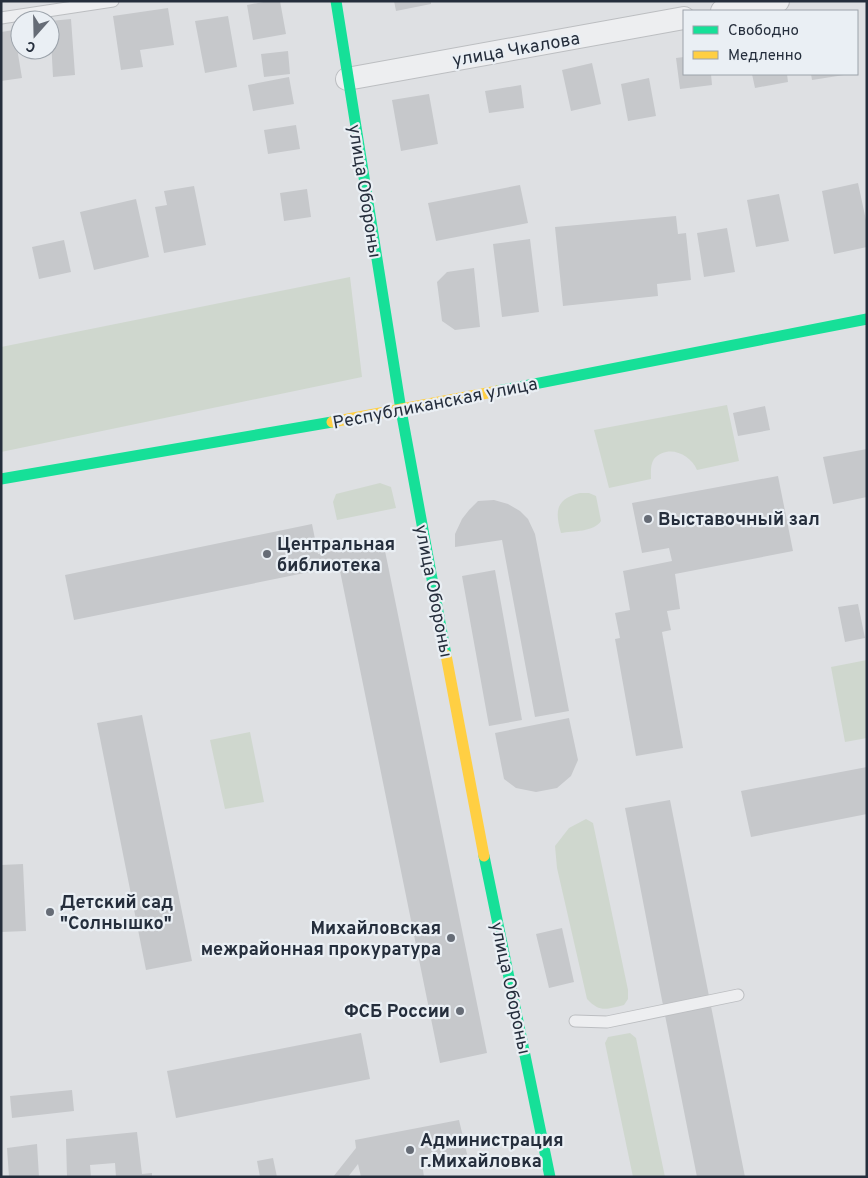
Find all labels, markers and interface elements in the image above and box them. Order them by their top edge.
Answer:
north arrow [10,10,60,60]
legend [683,10,858,75]
text: Свободно [728,22,799,41]
street label: улица Чкалова [451,28,582,73]
text: С [24,36,38,55]
text: Медленно [728,47,802,66]
street label: улица Обороны [342,123,385,260]
street label: Республиканская улица [331,373,540,436]
place label: Выставочный зал [658,509,820,532]
marker: Выставочный зал [642,513,654,525]
street label: улица Обороны [408,523,457,660]
place label: Центральная библиотека [277,534,395,578]
marker: Центральная библиотека [261,548,273,560]
place label: Детский сад "Солнышко" [60,892,173,936]
marker: Детский сад "Солнышко" [44,906,56,918]
place label: Михайловская межрайонная прокуратура [201,918,441,962]
street label: улица Обороны [484,920,535,1057]
marker: Михайловская межрайонная прокуратура [445,932,457,944]
place label: ФСБ России [344,1001,450,1024]
marker: ФСБ России [454,1005,466,1017]
place label: Администрация г.Михайловка [420,1130,564,1174]
marker: Администрация г.Михайловка [404,1144,416,1156]

